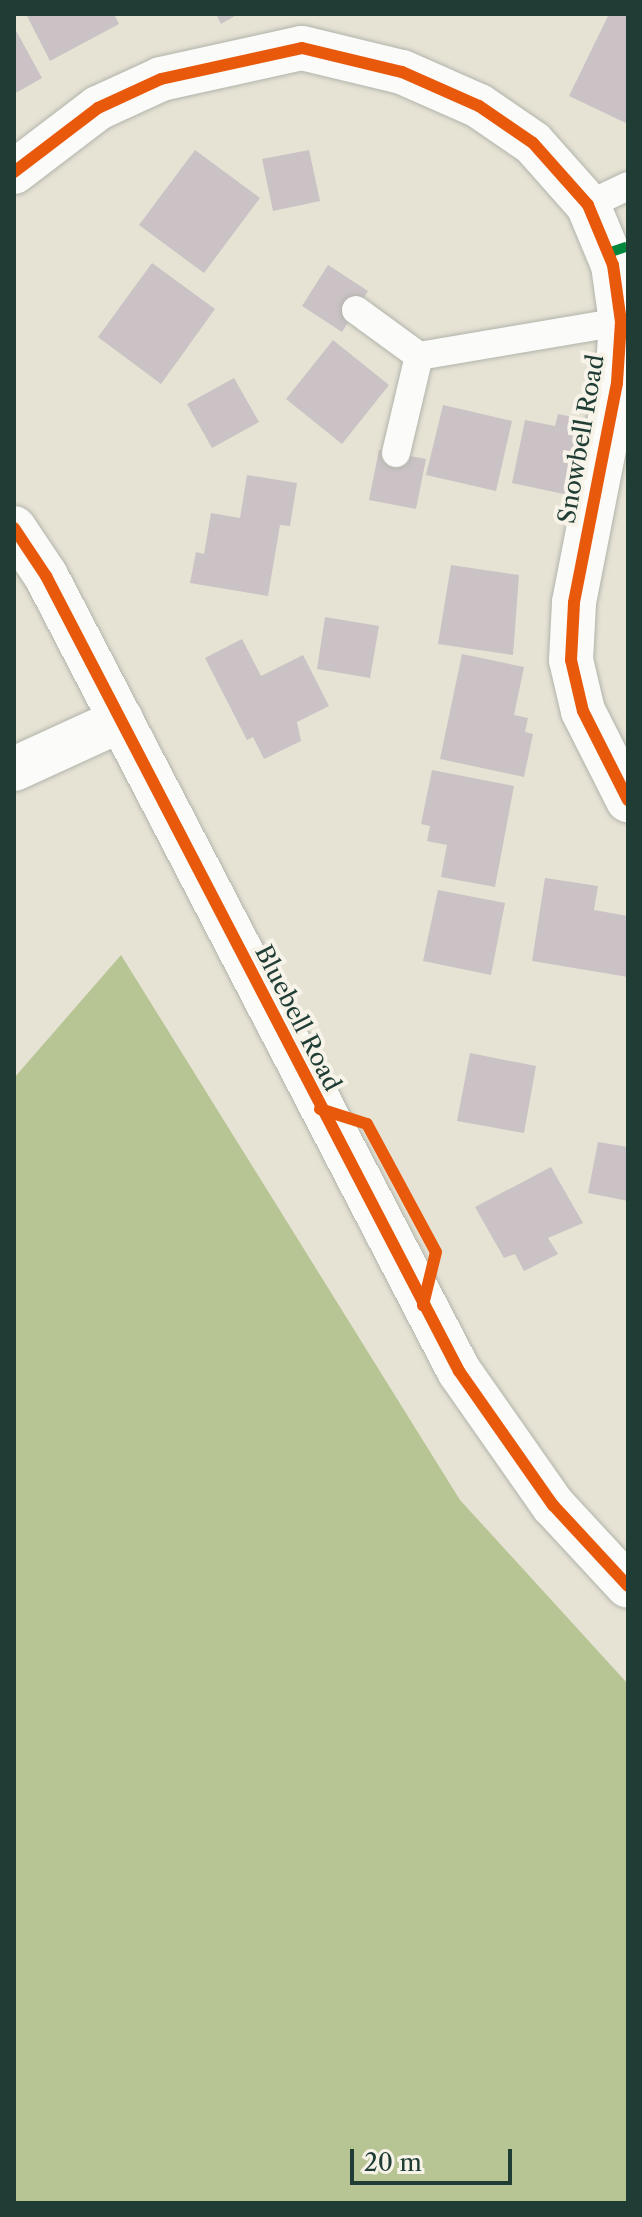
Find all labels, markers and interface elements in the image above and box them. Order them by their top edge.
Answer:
street label: Snowbell Road [552,352,610,526]
street label: Bluebell Road [249,940,347,1096]
scale bar [354,2133,516,2183]
text: 20 m [364,2148,422,2177]

